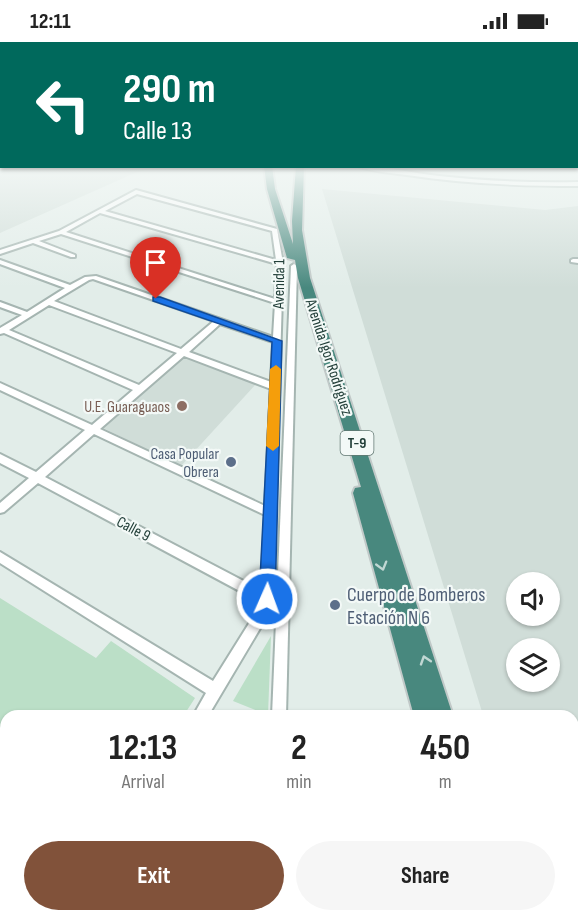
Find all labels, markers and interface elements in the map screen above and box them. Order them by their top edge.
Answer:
text: 12:11 [30,8,71,35]
text: 290 m [123,64,216,115]
icon: left [24,66,102,144]
text: Calle 13 [123,115,192,147]
pin [130,237,181,299]
icon: arrive [139,246,172,279]
street label: Avenida 1 [270,258,289,310]
street label: Avenida Igor Rodríguez [301,296,356,418]
place label: U.E. Guaraguaos [84,398,170,417]
marker: U.E. Guaraguaos [175,399,189,413]
road number: T-9 [340,431,374,455]
place label: Casa Popular Obrera [151,445,219,482]
marker: Casa Popular Obrera [224,455,238,469]
street label: Calle 9 [113,513,154,546]
one-way arrow [375,560,387,571]
position arrow [235,567,299,631]
map controls [506,572,560,692]
button: sound [506,572,560,626]
place label: Cuerpo de Bomberos Estación N 6 [347,583,485,630]
marker: Cuerpo de Bomberos Estación N 6 [328,598,342,612]
button: layers [506,638,560,692]
one-way arrow [420,655,432,666]
text: 12:13 [109,727,177,770]
text: 2 [291,727,307,770]
text: 450 [420,727,470,770]
text: Arrival [122,770,165,794]
text: min [286,770,311,794]
text: m [439,770,452,794]
button: Exit [24,841,284,910]
button: Share [296,841,555,910]

